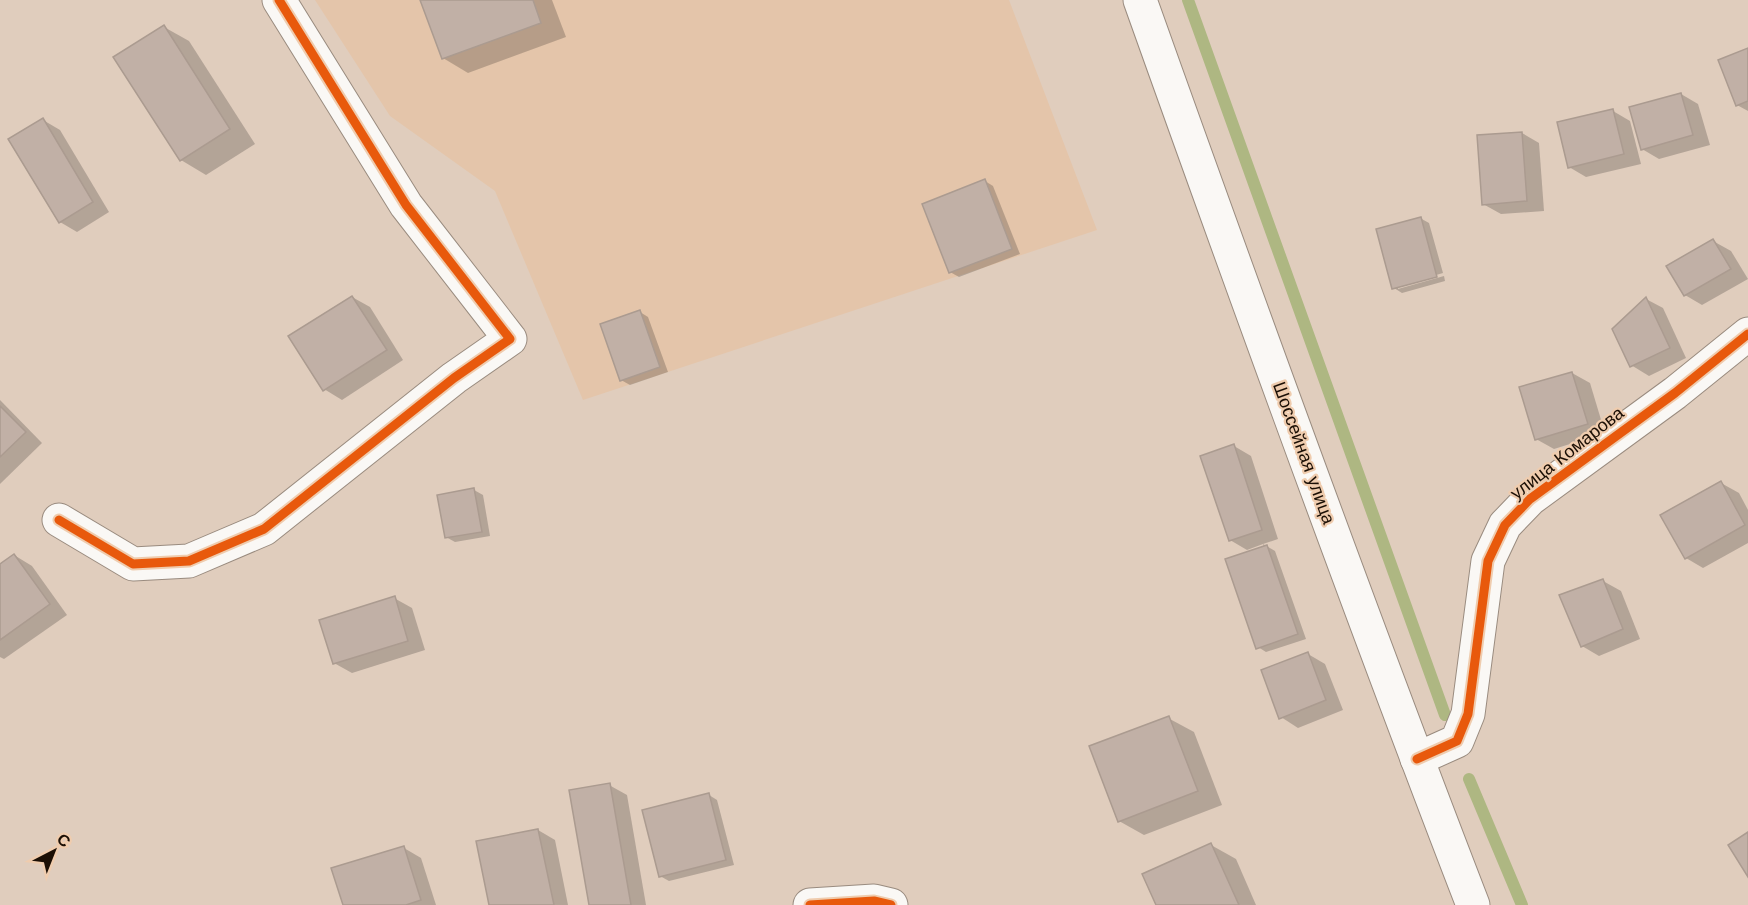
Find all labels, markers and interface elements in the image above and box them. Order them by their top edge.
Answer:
street label: Шоссейная улица [1269,379,1340,528]
street label: улица Комарова [1506,401,1628,503]
north arrow [24,821,84,881]
text: С [53,829,75,851]

